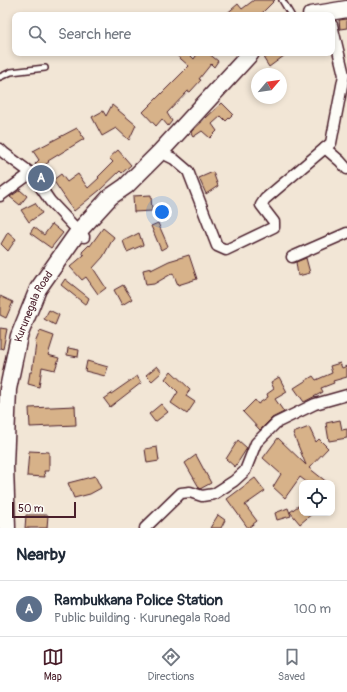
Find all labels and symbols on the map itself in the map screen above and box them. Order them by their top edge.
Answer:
north arrow [251,68,287,104]
pin: A [28,163,54,193]
your location [152,202,172,222]
street label: Kurunegala Road [12,269,56,343]
scale bar [12,500,76,519]

